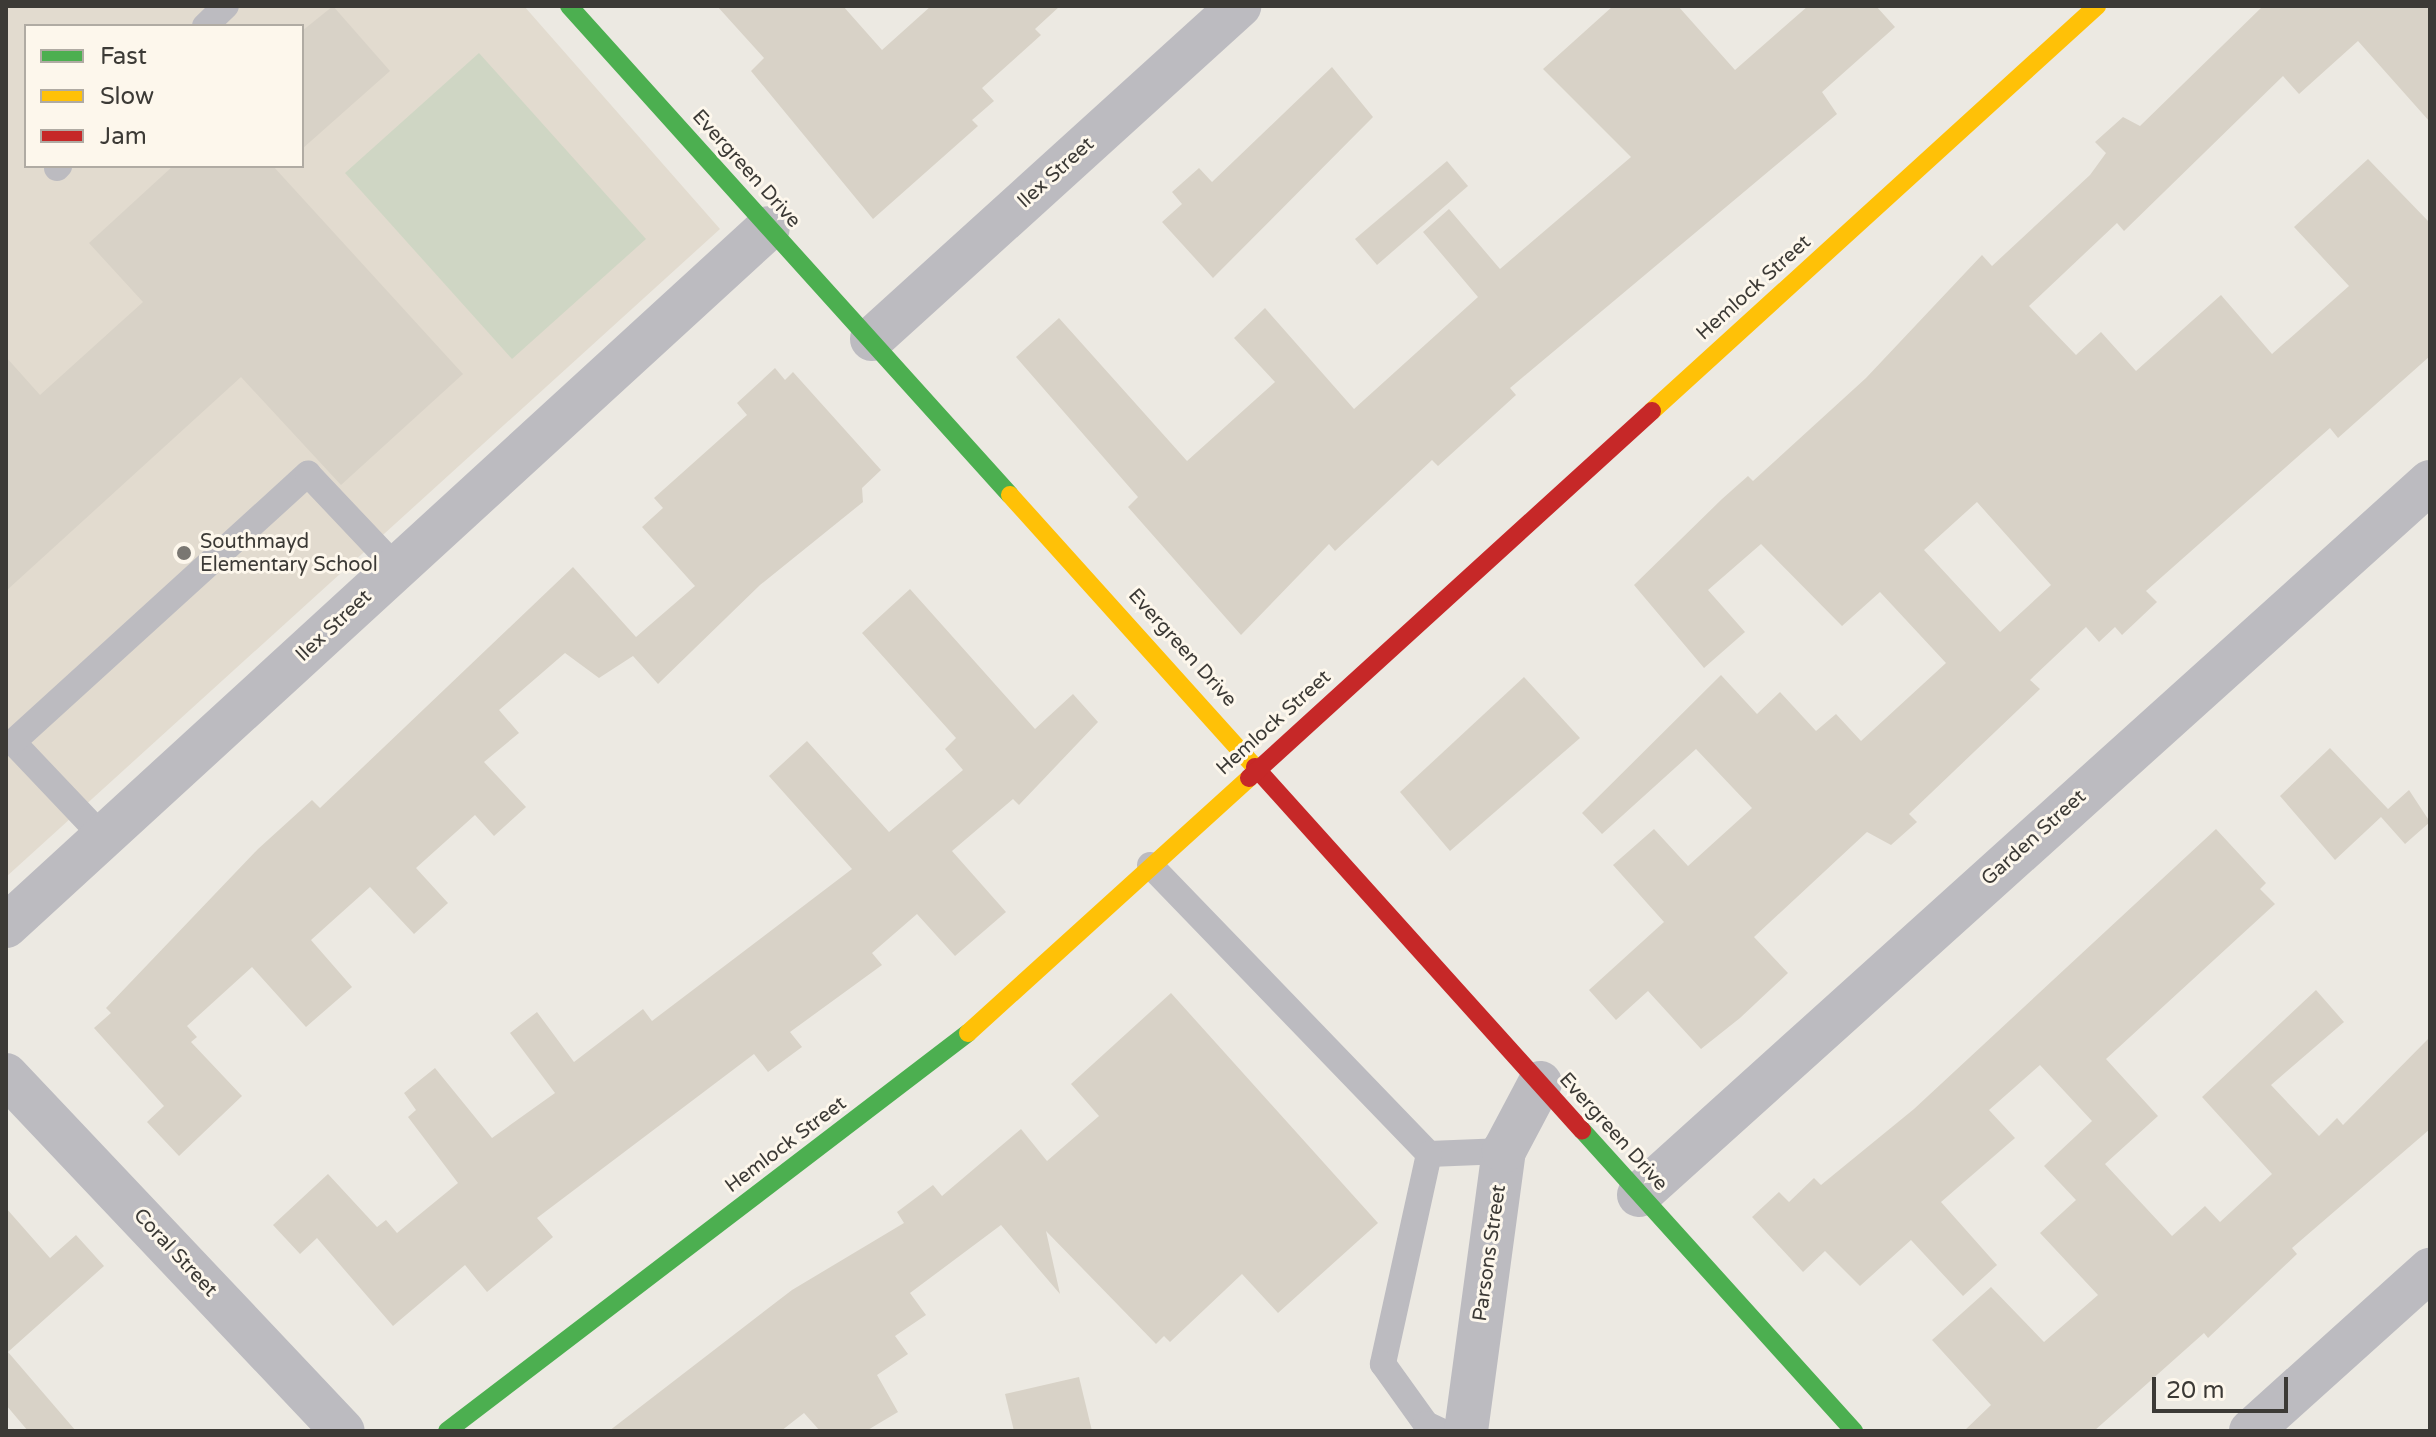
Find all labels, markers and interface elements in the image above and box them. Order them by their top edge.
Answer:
legend [24,24,304,168]
text: Fast [100,42,147,71]
text: Slow [100,82,154,111]
street label: Evergreen Drive [687,105,805,233]
text: Jam [100,122,147,151]
street label: Ilex Street [1013,132,1099,214]
street label: Hemlock Street [1692,230,1816,346]
place label: Southmayd Elementary School [200,530,378,577]
marker: Southmayd Elementary School [175,544,193,562]
street label: Evergreen Drive [1123,584,1241,712]
street label: Ilex Street [291,585,377,667]
street label: Hemlock Street [1212,665,1336,781]
street label: Garden Street [1977,785,2091,891]
street label: Evergreen Drive [1554,1068,1672,1196]
street label: Hemlock Street [721,1092,851,1198]
street label: Parsons Street [1469,1183,1511,1323]
street label: Coral Street [128,1204,222,1302]
scale bar [2156,1361,2292,1411]
text: 20 m [2166,1376,2224,1405]

